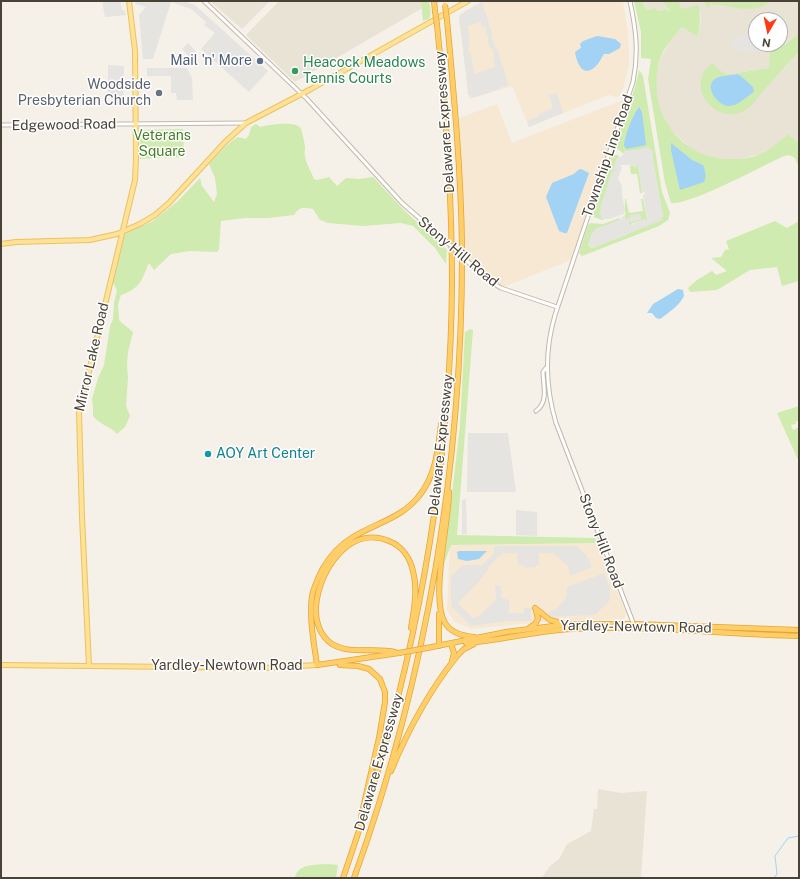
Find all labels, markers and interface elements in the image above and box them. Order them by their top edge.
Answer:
north arrow [748,12,788,52]
text: N [761,36,771,49]
street label: Delaware Expressway [432,50,458,194]
place label: Mail 'n' More [170,53,252,69]
place label: Heacock Meadows Tennis Courts [303,55,425,88]
marker: Mail 'n' More [255,56,265,66]
marker: Heacock Meadows Tennis Courts [290,66,300,76]
place label: Woodside Presbyterian Church [18,77,151,110]
marker: Woodside Presbyterian Church [154,88,164,98]
street label: Township Line Road [579,92,637,220]
street label: Edgewood Road [11,116,117,134]
park label: Veterans Square [133,128,191,160]
street label: Stony Hill Road [414,213,502,291]
street label: Mirror Lake Road [71,301,113,413]
street label: Delaware Expressway [425,373,457,517]
place label: AOY Art Center [216,446,315,462]
marker: AOY Art Center [203,449,213,459]
street label: Stony Hill Road [575,491,627,591]
street label: Yardley-Newtown Road [560,617,712,637]
street label: Yardley-Newtown Road [151,658,303,674]
street label: Delaware Expressway [351,691,407,833]

